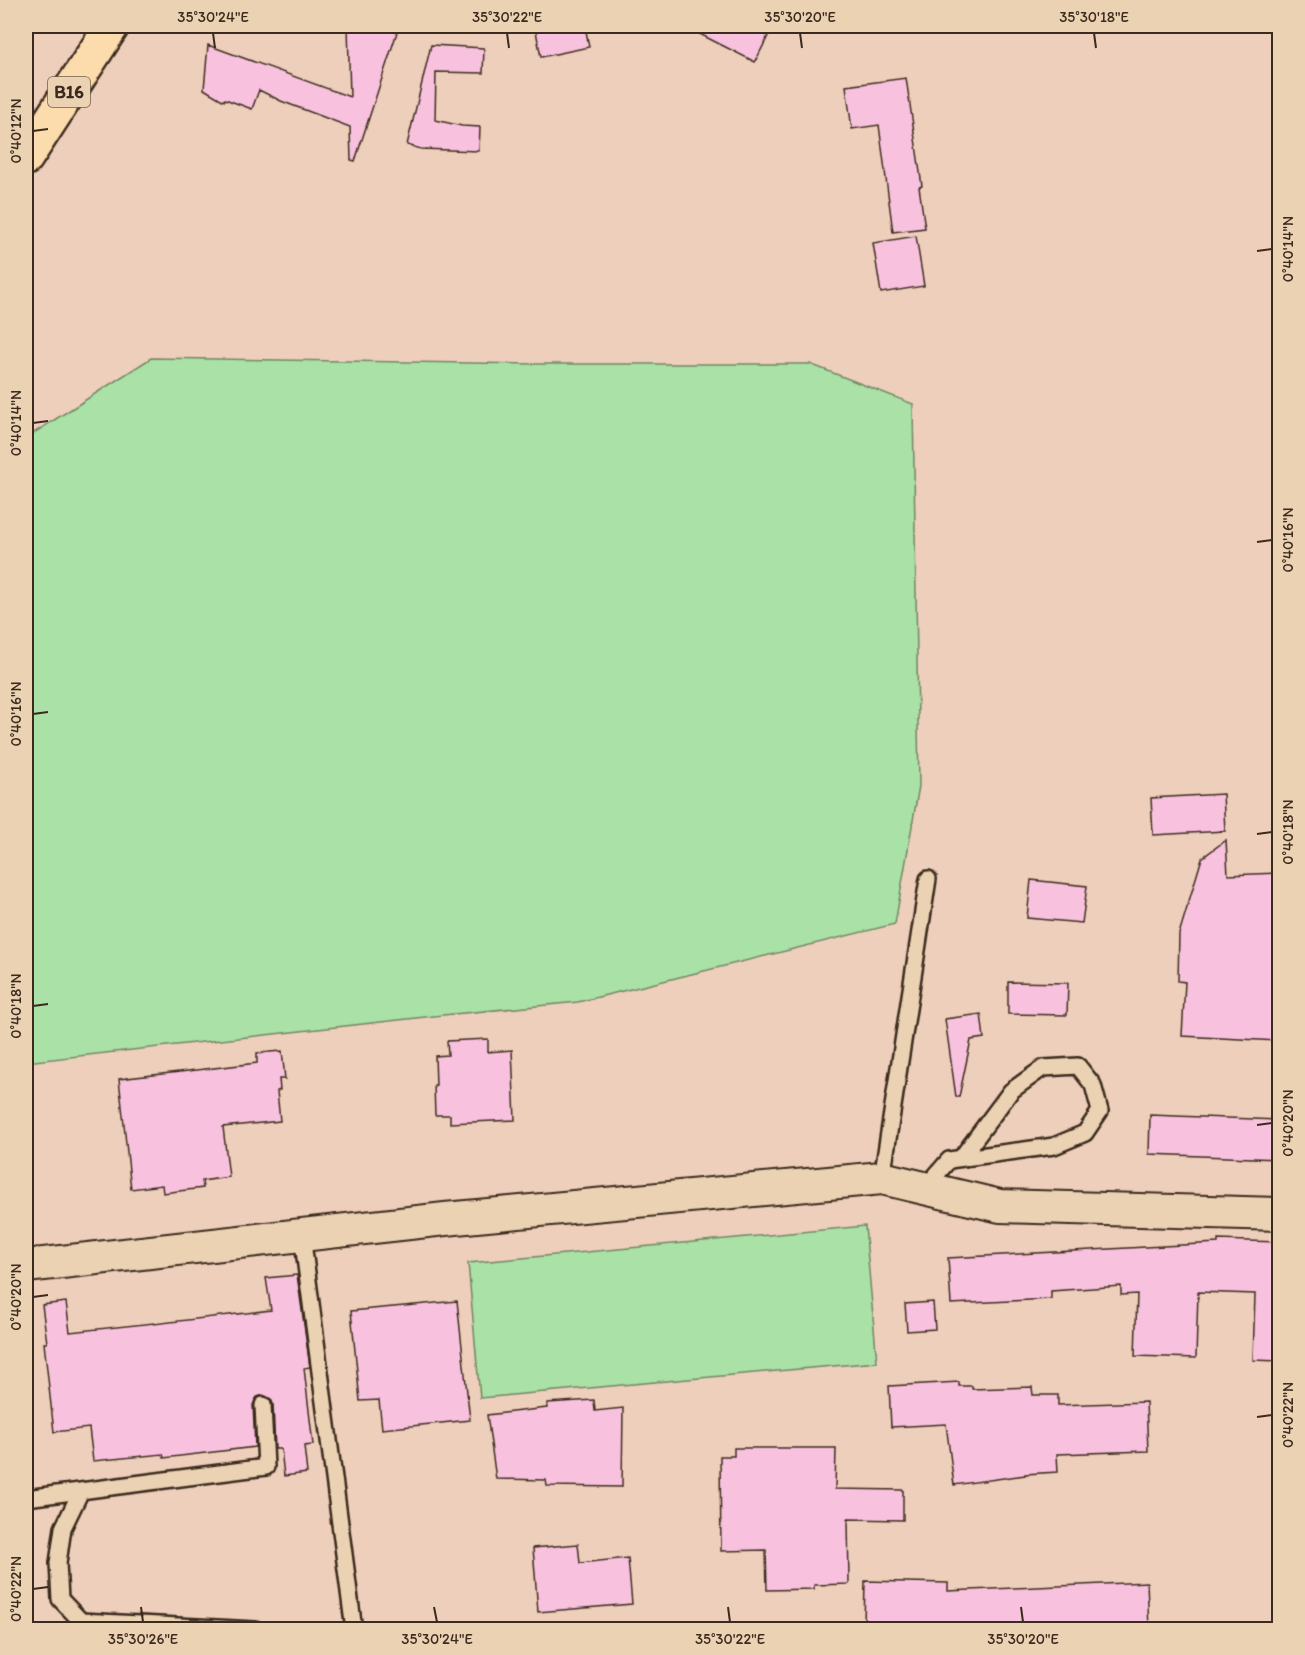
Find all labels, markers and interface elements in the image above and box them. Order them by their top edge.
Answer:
text: 35°30'24"E [177,8,249,26]
text: 35°30'22"E [472,8,542,26]
text: 35°30'20"E [764,8,836,26]
text: 35°30'18"E [1059,8,1129,26]
road number: B16 [48,77,90,107]
text: 0°40'12"N [7,98,25,164]
text: 0°40'14"N [1279,216,1297,282]
text: 0°40'14"N [7,390,25,456]
text: 0°40'16"N [1279,507,1297,573]
text: 0°40'16"N [7,681,25,747]
text: 0°40'18"N [1279,799,1297,865]
text: 0°40'18"N [7,973,25,1039]
text: 0°40'20"N [1279,1089,1297,1157]
text: 0°40'20"N [7,1263,25,1331]
text: 0°40'22"N [1279,1382,1297,1448]
text: 0°40'22"N [7,1556,25,1622]
text: 35°30'26"E [108,1630,178,1648]
text: 35°30'24"E [401,1630,473,1648]
text: 35°30'22"E [695,1630,765,1648]
text: 35°30'20"E [987,1630,1059,1648]

